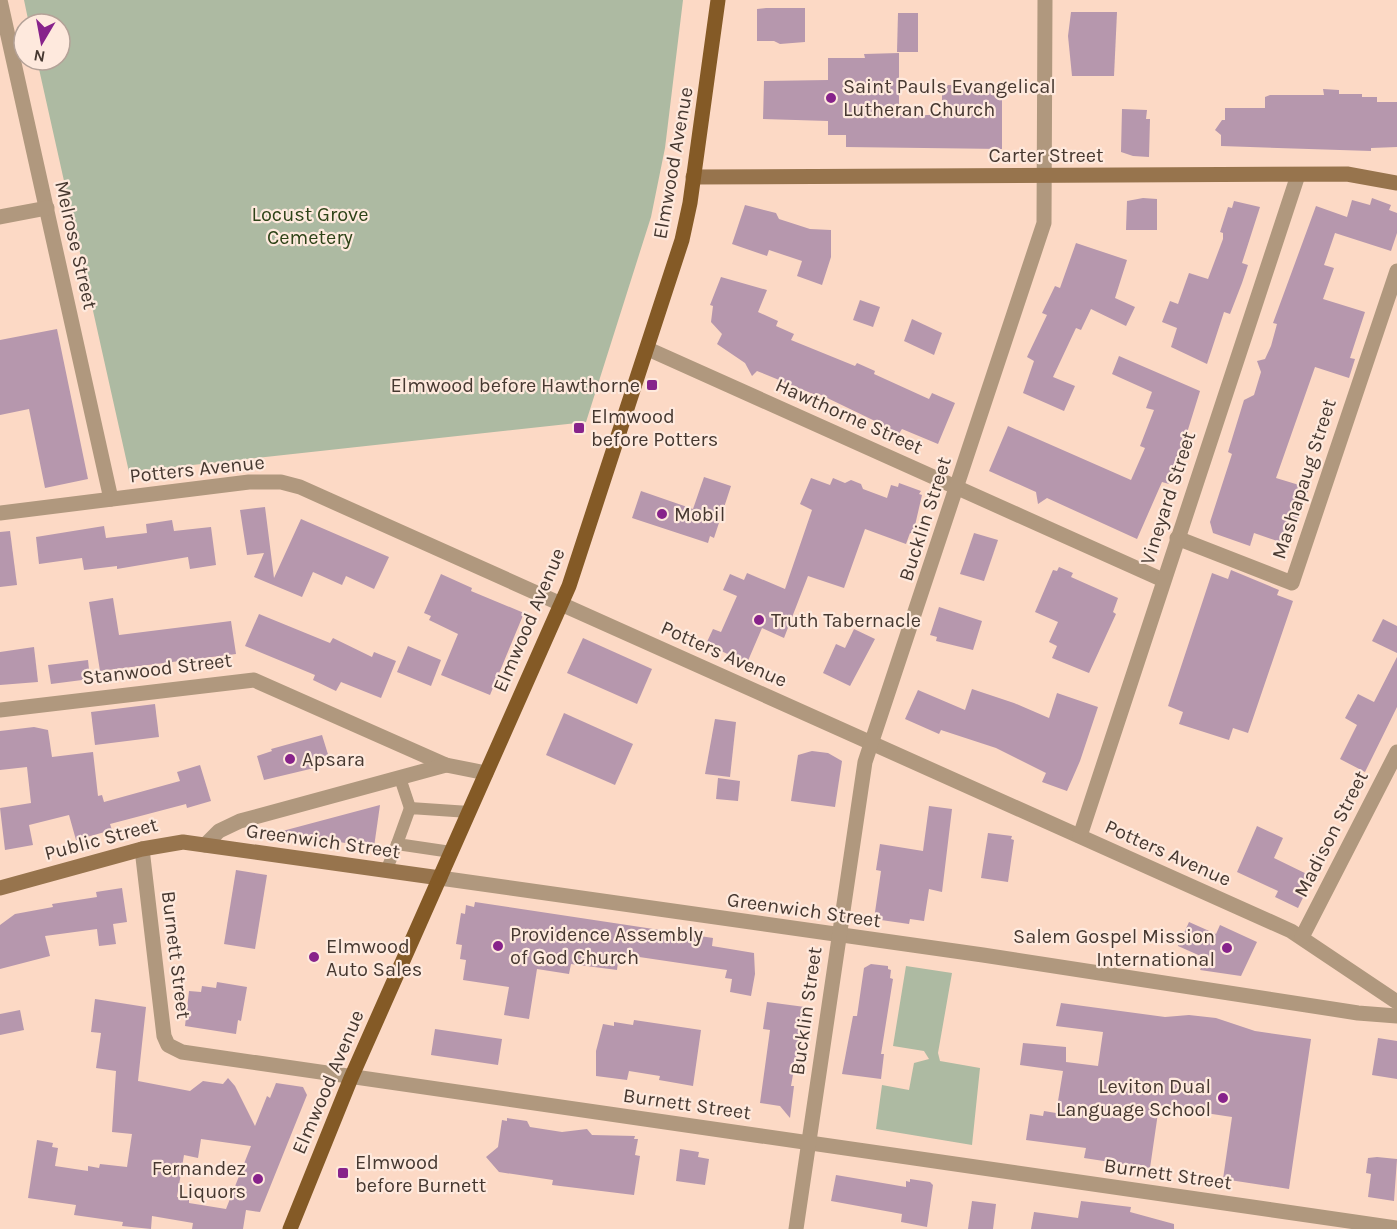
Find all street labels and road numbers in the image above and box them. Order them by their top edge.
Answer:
street label: Elmwood Avenue [648,85,698,241]
street label: Carter Street [988,144,1104,167]
street label: Melrose Street [50,178,102,312]
street label: Hawthorne Street [772,373,927,459]
street label: Mashapaug Street [1267,395,1341,562]
street label: Vineyard Street [1136,428,1200,567]
street label: Potters Avenue [128,450,266,488]
street label: Bucklin Street [894,453,956,584]
street label: Elmwood Avenue [488,544,570,696]
street label: Potters Avenue [657,616,791,692]
street label: Stanwood Street [81,648,234,690]
street label: Madison Street [1289,766,1373,901]
street label: Public Street [42,813,161,865]
street label: Potters Avenue [1101,815,1235,891]
street label: Greenwich Street [245,819,402,863]
street label: Greenwich Street [726,888,883,932]
street label: Burnett Street [157,890,195,1021]
street label: Bucklin Street [786,945,826,1077]
street label: Elmwood Avenue [287,1006,369,1158]
street label: Burnett Street [622,1084,753,1124]
street label: Burnett Street [1103,1154,1234,1194]

